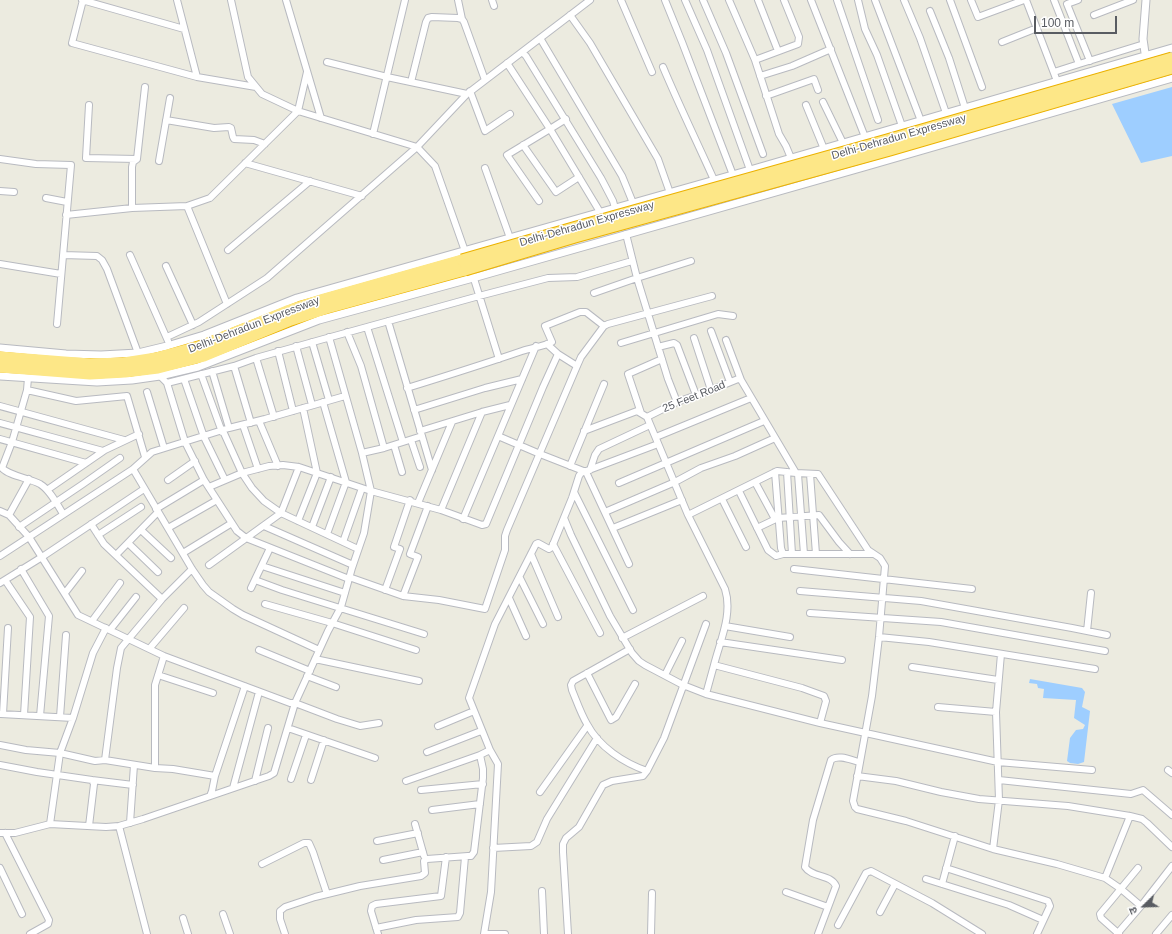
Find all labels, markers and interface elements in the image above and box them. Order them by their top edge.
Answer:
scale bar [1036,8,1119,34]
text: 100 m [1041,16,1074,30]
street label: Delhi-Dehradun Expressway [830,111,968,163]
street label: Delhi-Dehradun Expressway [518,198,656,250]
street label: Delhi-Dehradun Expressway [187,294,321,356]
street label: 25 Feet Road [661,378,727,416]
north arrow [1124,886,1164,926]
text: उ [1126,905,1140,916]

